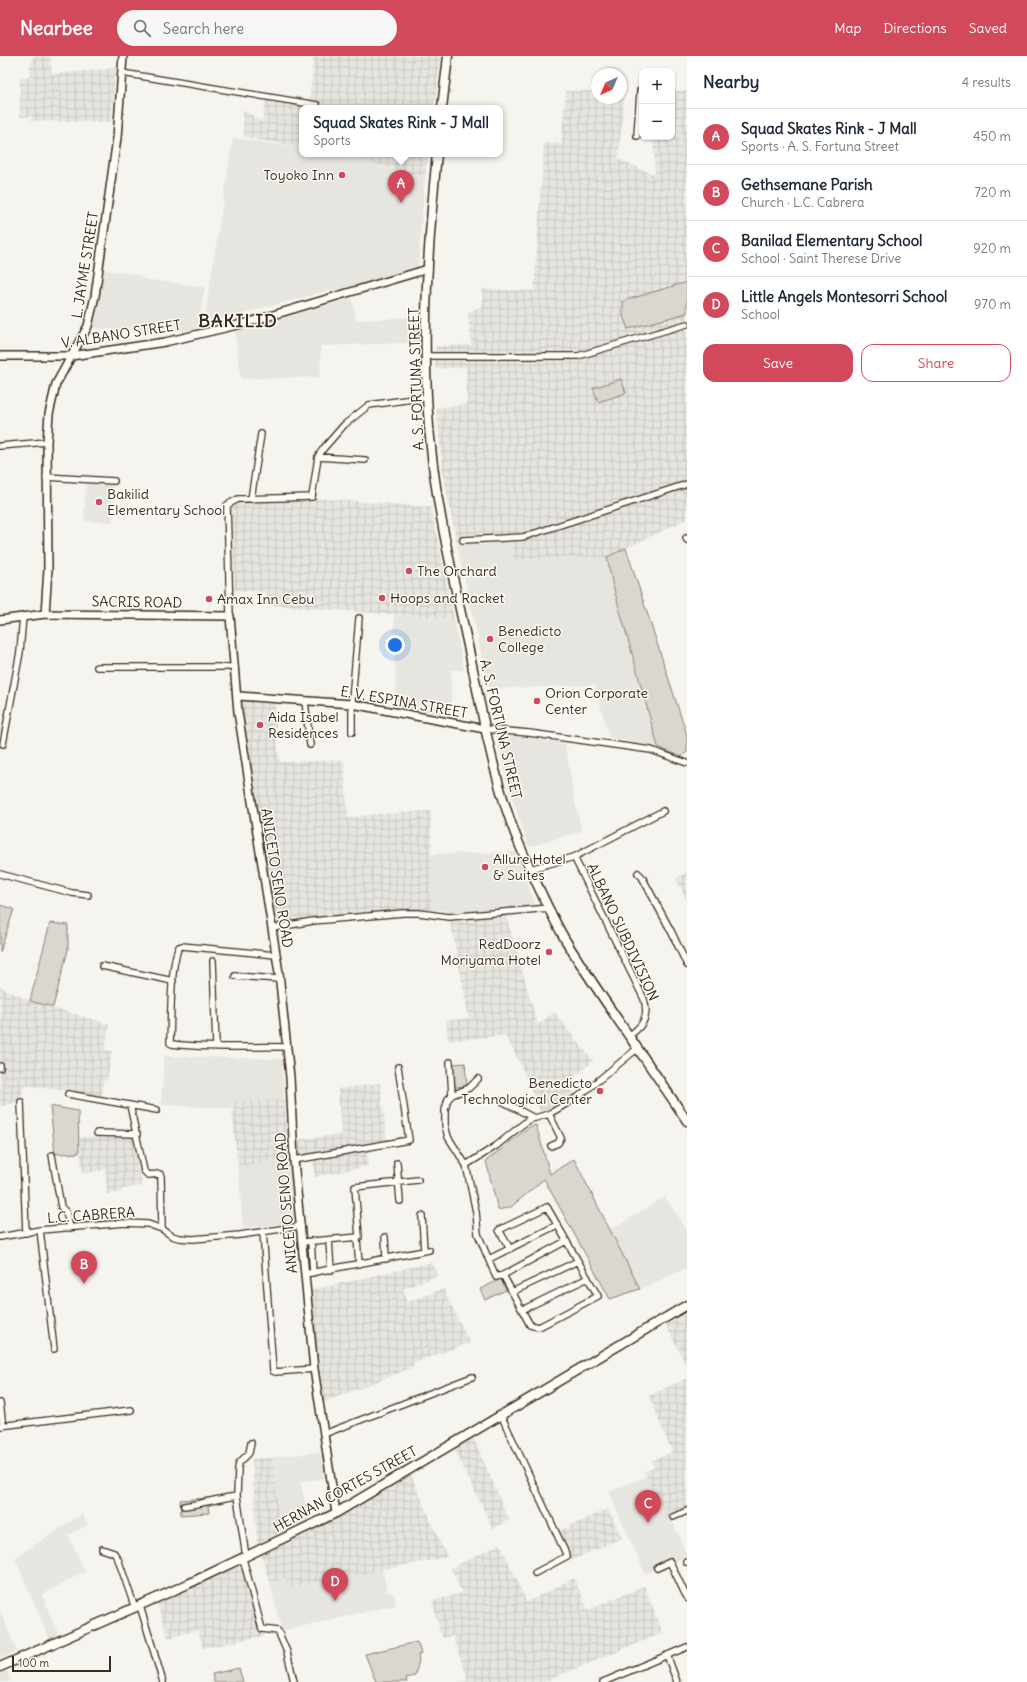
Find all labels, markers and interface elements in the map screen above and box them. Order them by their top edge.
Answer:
search box [117,10,397,46]
text: Nearbee [20,16,93,40]
icon: search [131,17,153,39]
text: Search here [163,19,244,38]
text: Map [834,19,861,37]
text: Directions [883,19,947,37]
text: Saved [969,19,1007,37]
north arrow [591,68,627,104]
map controls [639,68,675,140]
button: + [639,68,675,104]
text: Nearby [703,71,759,93]
text: 4 results [962,74,1011,91]
button: − [639,104,675,140]
popup [299,105,503,157]
text: Squad Skates Rink - J Mall [313,113,489,132]
text: Squad Skates Rink - J Mall [741,119,917,138]
text: A [712,128,720,145]
text: 450 m [973,128,1011,145]
text: Sports [313,132,351,149]
text: Sports · A. S. Fortuna Street [741,138,899,155]
place label: Toyoko Inn [263,166,334,184]
marker: Toyoko Inn [337,170,347,180]
pin: A [388,170,414,203]
text: Gethsemane Parish [741,175,873,194]
text: B [712,184,720,201]
text: 720 m [974,184,1011,201]
text: Church · L.C. Cabrera [741,194,864,211]
street label: L. JAYME STREET [68,210,102,320]
text: Banilad Elementary School [741,231,922,250]
text: C [712,240,720,257]
text: 920 m [973,240,1011,257]
text: School · Saint Therese Drive [741,250,901,267]
text: Little Angels Montesorri School [741,287,947,306]
text: D [711,296,721,313]
text: 970 m [974,296,1011,313]
text: School [741,306,780,323]
street label: A. S. FORTUNA STREET [405,307,427,451]
district label: BAKILID [198,309,278,332]
street label: V. ALBANO STREET [60,316,182,352]
button: Save [703,344,853,382]
button: Share [861,344,1011,382]
place label: Bakilid Elementary School [107,485,225,519]
marker: Bakilid Elementary School [94,497,104,507]
place label: The Orchard [417,562,497,580]
marker: The Orchard [404,566,414,576]
place label: Hoops and Racket [390,589,505,607]
place label: Amax Inn Cebu [217,590,314,608]
street label: SACRIS ROAD [91,592,183,612]
marker: Hoops and Racket [377,593,387,603]
marker: Amax Inn Cebu [204,594,214,604]
place label: Benedicto College [498,622,562,656]
marker: Benedicto College [485,634,495,644]
your location [385,635,405,655]
street label: A. S. FORTUNA STREET [476,657,526,801]
street label: E. V. ESPINA STREET [339,682,469,722]
place label: Orion Corporate Center [545,684,648,718]
marker: Orion Corporate Center [532,696,542,706]
place label: Aida Isabel Residences [268,708,339,742]
marker: Aida Isabel Residences [255,720,265,730]
street label: ANICETO SENO ROAD [257,807,297,949]
place label: Allure Hotel & Suites [493,850,566,884]
street label: ALBANO SUBDIVISION [583,860,663,1004]
marker: Allure Hotel & Suites [480,862,490,872]
place label: RedDoorz Moriyama Hotel [440,935,541,969]
marker: RedDoorz Moriyama Hotel [544,947,554,957]
place label: Benedicto Technological Center [461,1074,592,1108]
marker: Benedicto Technological Center [595,1086,605,1096]
street label: ANICETO SENO ROAD [271,1132,301,1274]
street label: L.C. CABRERA [46,1203,136,1227]
pin: B [71,1251,97,1284]
street label: HERNAN CORTES STREET [270,1442,420,1536]
pin: C [635,1490,661,1523]
pin: D [322,1568,348,1601]
scale bar [12,1654,111,1673]
text: 100 m [18,1656,49,1670]

